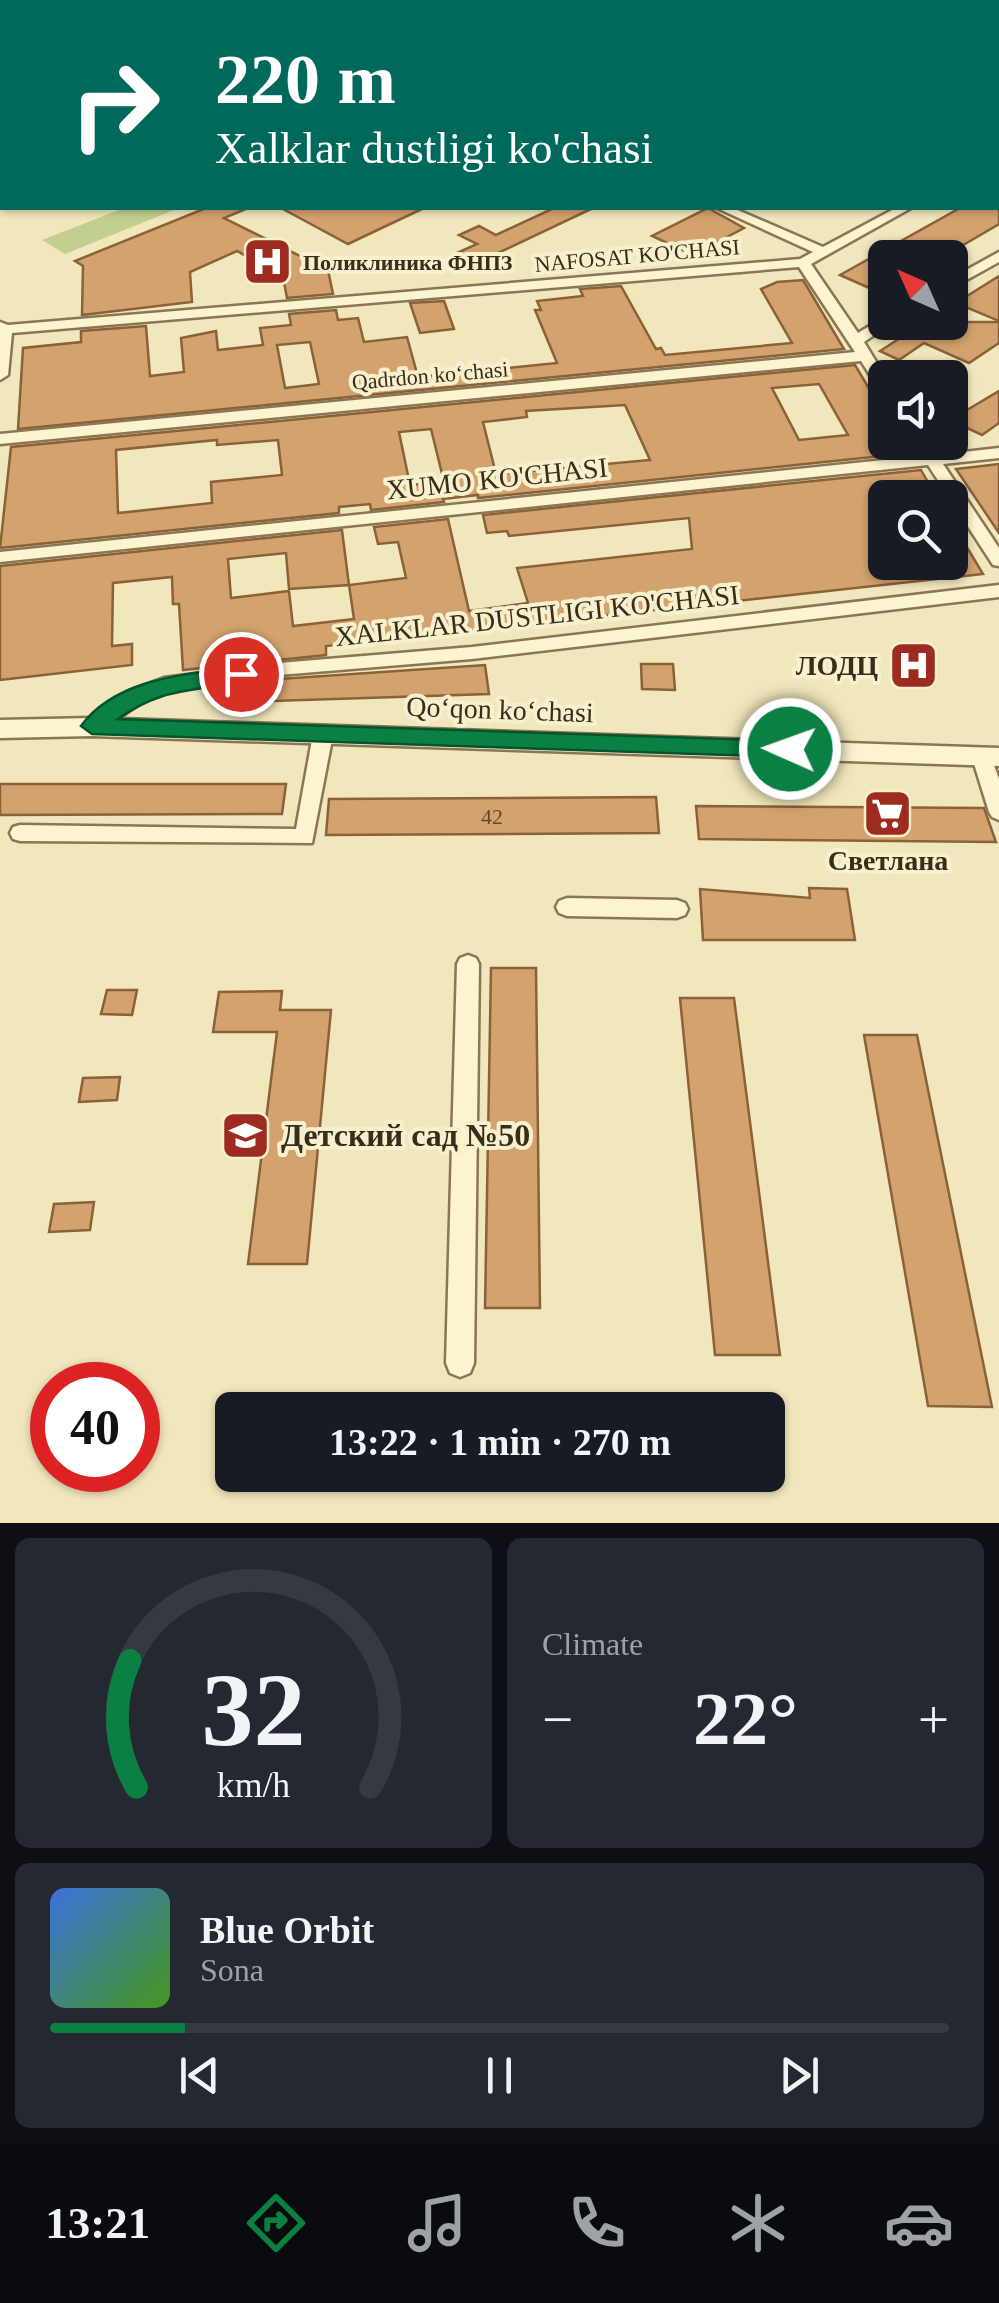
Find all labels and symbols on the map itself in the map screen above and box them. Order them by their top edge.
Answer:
street label: NAFOSAT KO'CHASI [533,234,741,277]
hospital icon: Поликлиника ФНПЗ [242,236,294,288]
north arrow [868,240,968,340]
place label: Поликлиника ФНПЗ [303,250,513,275]
street label: Qadrdon koʻchasi [351,356,509,395]
street label: XUMO KO'CHASI [385,451,609,506]
street label: XALKLAR DUSTLIGI KO'CHASI [333,579,741,652]
pin [199,632,284,717]
hospital icon: ЛОДЦ [887,639,939,691]
place label: ЛОДЦ [796,650,878,681]
street label: Qoʻqon koʻchasi [406,691,594,728]
position arrow [738,697,842,801]
supermarket icon: Светлана [862,787,914,839]
house number: 42 [481,804,503,829]
place label: Светлана [828,845,948,876]
school or university icon: Детский сад №50 [220,1109,272,1161]
place label: Детский сад №50 [281,1117,530,1153]
speed limit sign: 40 [30,1362,160,1492]

